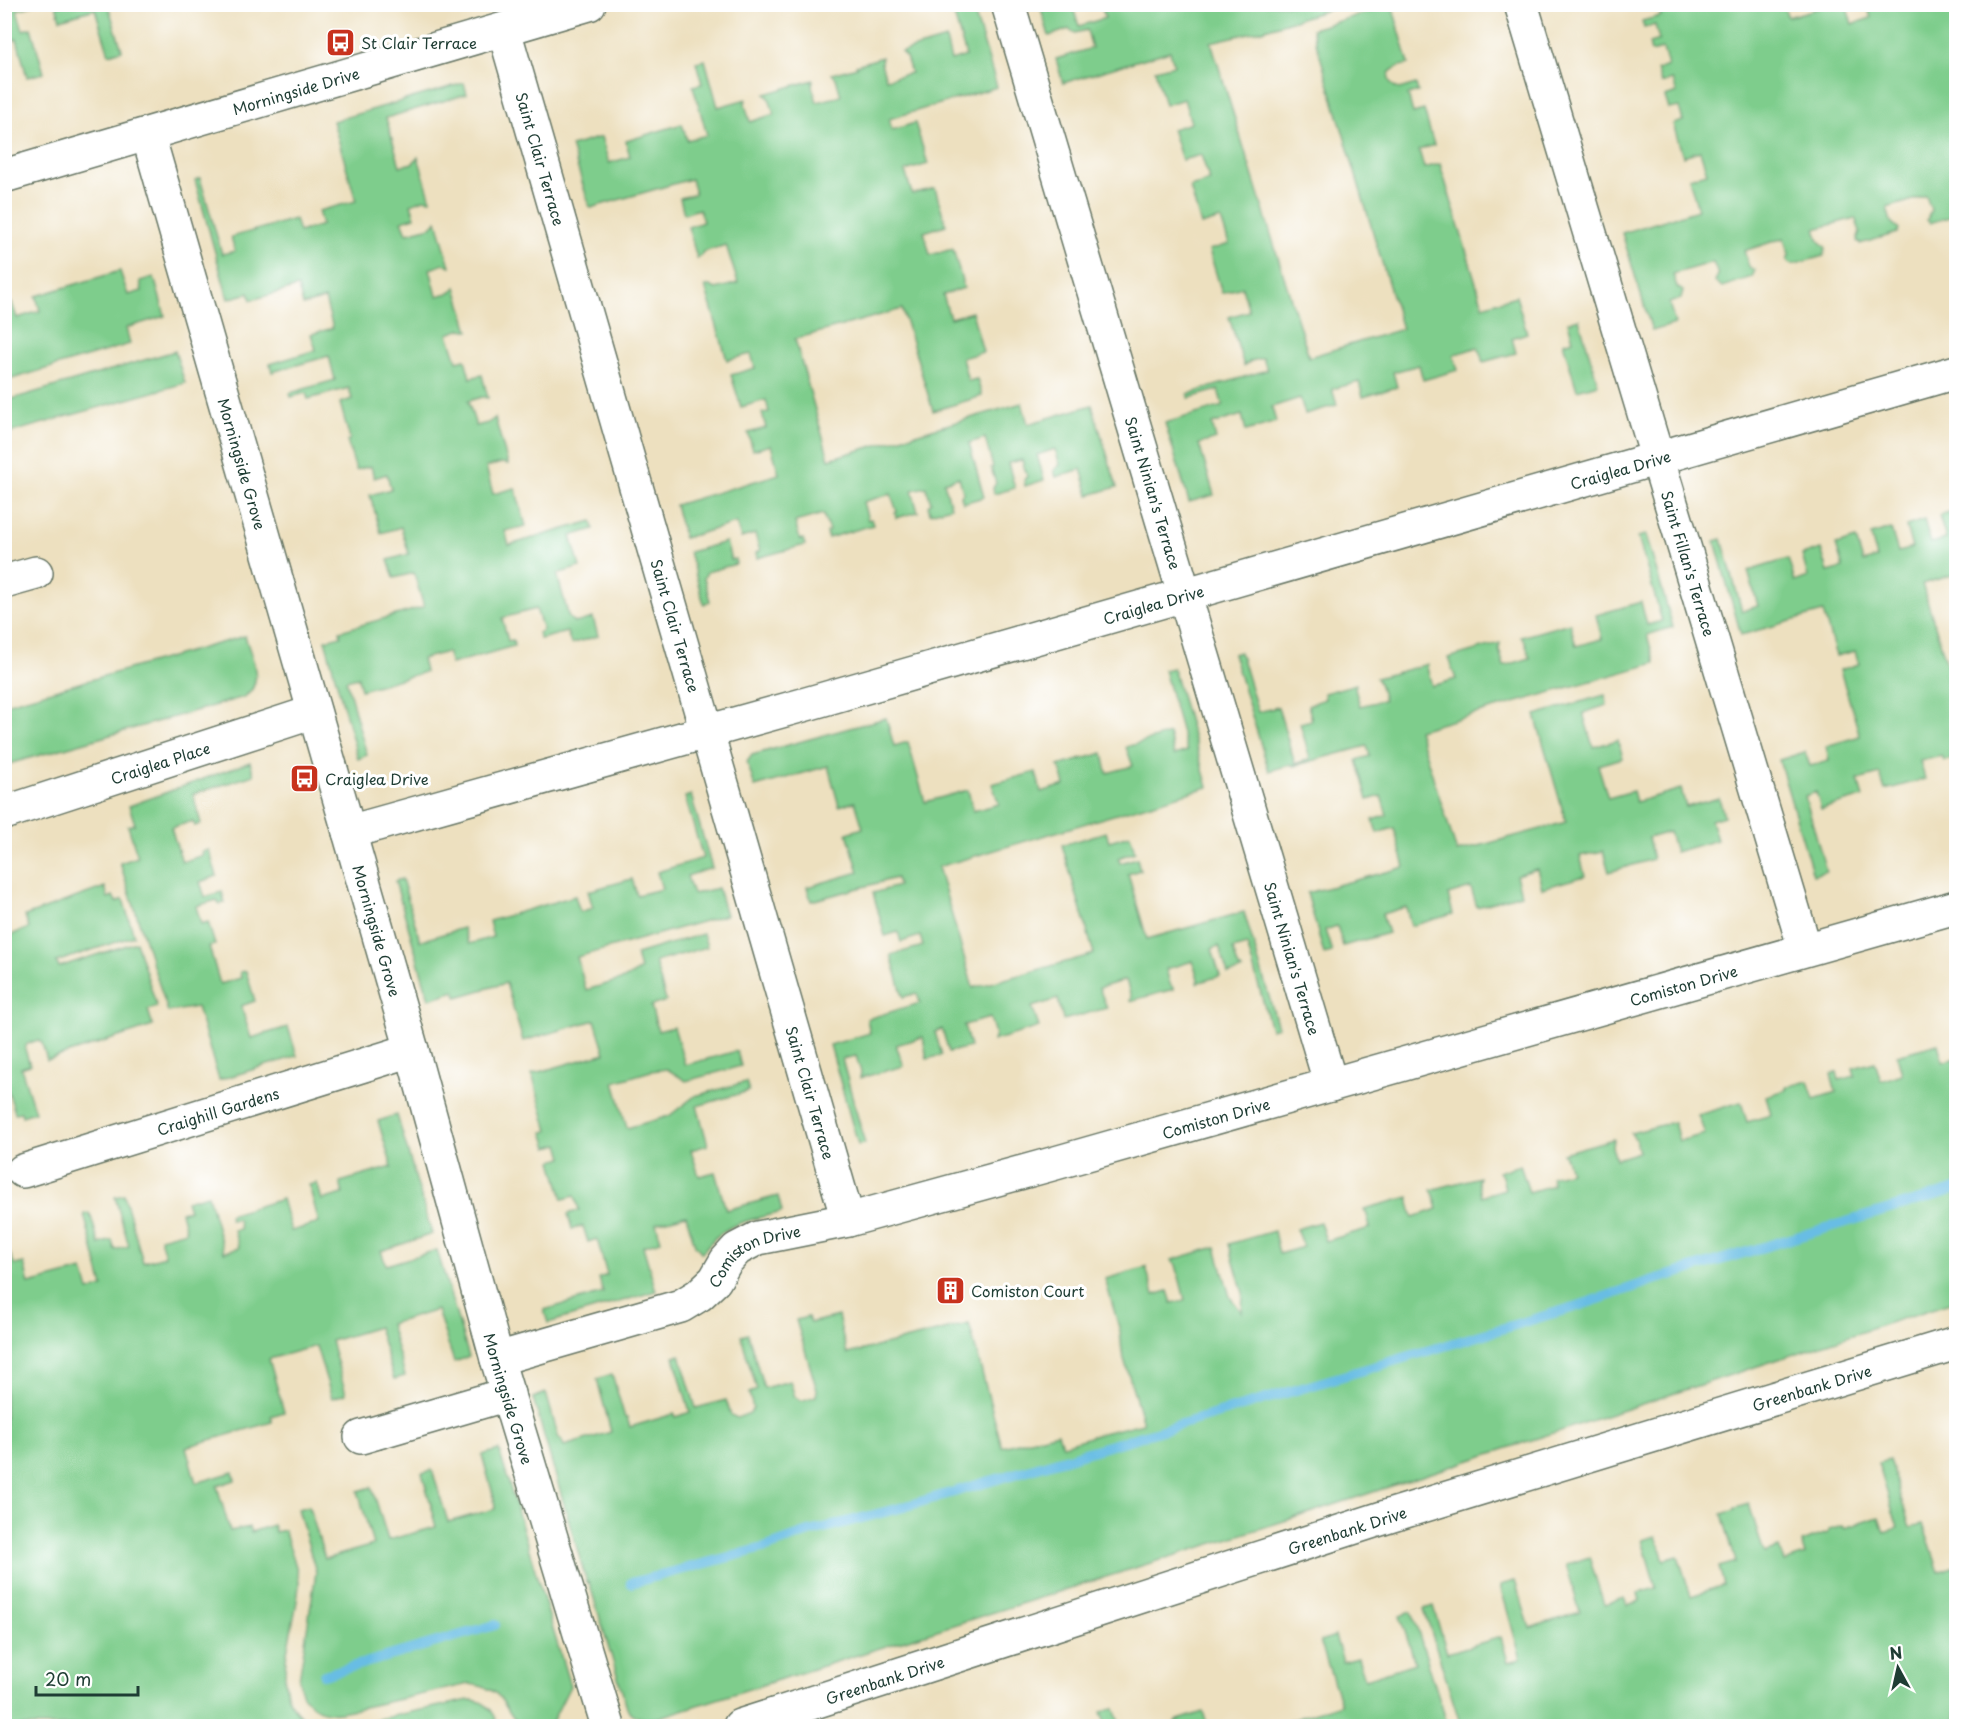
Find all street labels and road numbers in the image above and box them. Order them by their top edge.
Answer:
street label: Morningside Drive [229,61,362,120]
street label: Saint Clair Terrace [511,89,571,228]
street label: Morningside Grove [213,395,273,532]
street label: Saint Ninian's Terrace [1120,413,1188,572]
street label: Craiglea Drive [1567,444,1673,494]
street label: Saint Fillan's Terrace [1656,488,1722,639]
street label: Saint Clair Terrace [646,556,706,695]
street label: Craiglea Drive [1100,578,1206,629]
street label: Craiglea Place [107,735,213,789]
street label: Morningside Grove [348,862,407,999]
street label: Saint Ninian's Terrace [1259,879,1327,1038]
street label: Comiston Drive [1627,958,1740,1011]
street label: Saint Clair Terrace [781,1023,841,1162]
street label: Craighill Gardens [154,1081,282,1140]
street label: Comiston Drive [1159,1091,1272,1144]
street label: Comiston Drive [703,1218,803,1293]
street label: Morningside Grove [479,1330,540,1467]
street label: Greenbank Drive [1749,1358,1874,1416]
street label: Greenbank Drive [1285,1500,1409,1560]
street label: Greenbank Drive [822,1649,947,1709]

